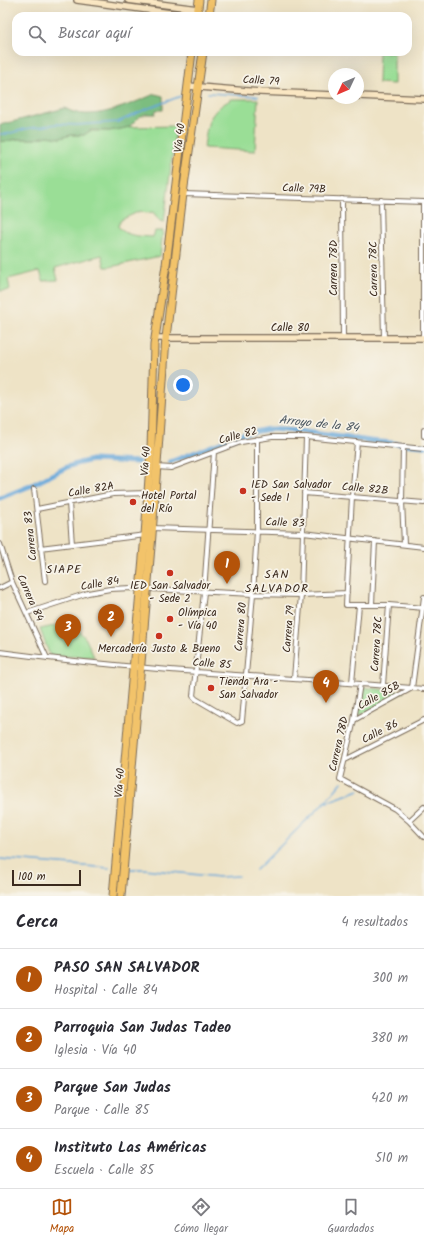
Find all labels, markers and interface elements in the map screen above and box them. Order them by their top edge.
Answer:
search box [12,12,412,56]
text: Buscar aquí [58,22,131,46]
icon: search [26,23,48,45]
north arrow [328,68,364,104]
street label: Calle 79 [242,71,281,91]
street label: Vía 40 [169,122,191,154]
street label: Calle 79B [282,179,326,199]
street label: Carrera 78D [325,240,343,296]
street label: Carrera 78C [365,241,383,297]
street label: Calle 80 [271,319,310,337]
your location [173,375,193,395]
water label: Arroyo de la 84 [278,410,361,438]
street label: Calle 82 [217,422,259,450]
street label: Vía 40 [136,445,156,476]
place label: IED San Salvador - Sede 1 [251,476,333,507]
street label: Calle 82A [67,477,116,503]
street label: Calle 82B [341,478,389,500]
marker: IED San Salvador - Sede 1 [238,486,248,496]
place label: Hotel Portal del Río [141,487,197,518]
marker: Hotel Portal del Río [128,497,138,507]
street label: Carrera 83 [19,510,43,562]
street label: Calle 83 [265,513,305,533]
pin: 1 [214,551,240,584]
district label: SIAPE [46,560,82,579]
district label: SAN SALVADOR [245,565,309,598]
marker: IED San Salvador - Sede 2 [165,568,175,578]
street label: Carrera 84 [12,572,48,624]
street label: Calle 84 [79,572,121,596]
place label: IED San Salvador - Sede 2 [130,577,211,608]
street label: Carrera 80 [230,601,252,652]
pin: 2 [98,604,124,637]
place label: Olímpica - Vía 40 [178,604,218,635]
street label: Carrera 79 [278,604,300,654]
pin: 3 [55,614,81,647]
marker: Olímpica - Vía 40 [165,614,175,624]
street label: Carrera 78C [366,615,388,672]
marker: Mercadería Justo & Bueno [154,631,164,641]
place label: Mercadería Justo & Bueno [98,640,220,658]
street label: Calle 85 [192,654,233,674]
pin: 4 [313,670,339,703]
place label: Tienda Ara - San Salvador [219,673,279,704]
street label: Calle 85B [354,677,404,715]
marker: Tienda Ara - San Salvador [206,683,216,693]
street label: Carrera 78D [324,715,354,773]
street label: Calle 86 [358,715,402,749]
street label: Vía 40 [110,767,130,799]
scale bar [12,868,81,887]
text: 100 m [18,868,46,886]
text: Cerca [16,909,58,936]
text: 4 resultados [341,912,408,933]
text: PASO SAN SALVADOR [54,956,200,980]
text: 1 [27,968,31,989]
text: 300 m [372,968,408,989]
text: Hospital · Calle 84 [54,980,158,1001]
text: Parroquia San Judas Tadeo [54,1016,231,1040]
text: 2 [25,1028,33,1049]
text: 380 m [371,1028,408,1049]
text: Iglesia · Vía 40 [54,1040,136,1061]
text: Parque San Judas [54,1076,171,1100]
text: 3 [25,1088,33,1109]
text: 420 m [371,1088,408,1109]
text: Parque · Calle 85 [54,1100,149,1121]
text: Instituto Las Américas [54,1136,207,1160]
text: 4 [25,1148,33,1169]
text: 510 m [375,1148,408,1169]
text: Escuela · Calle 85 [54,1160,154,1181]
tab: Mapa [50,1196,74,1238]
tab: Cómo llegar [174,1196,228,1238]
tab: Guardados [328,1196,374,1238]

